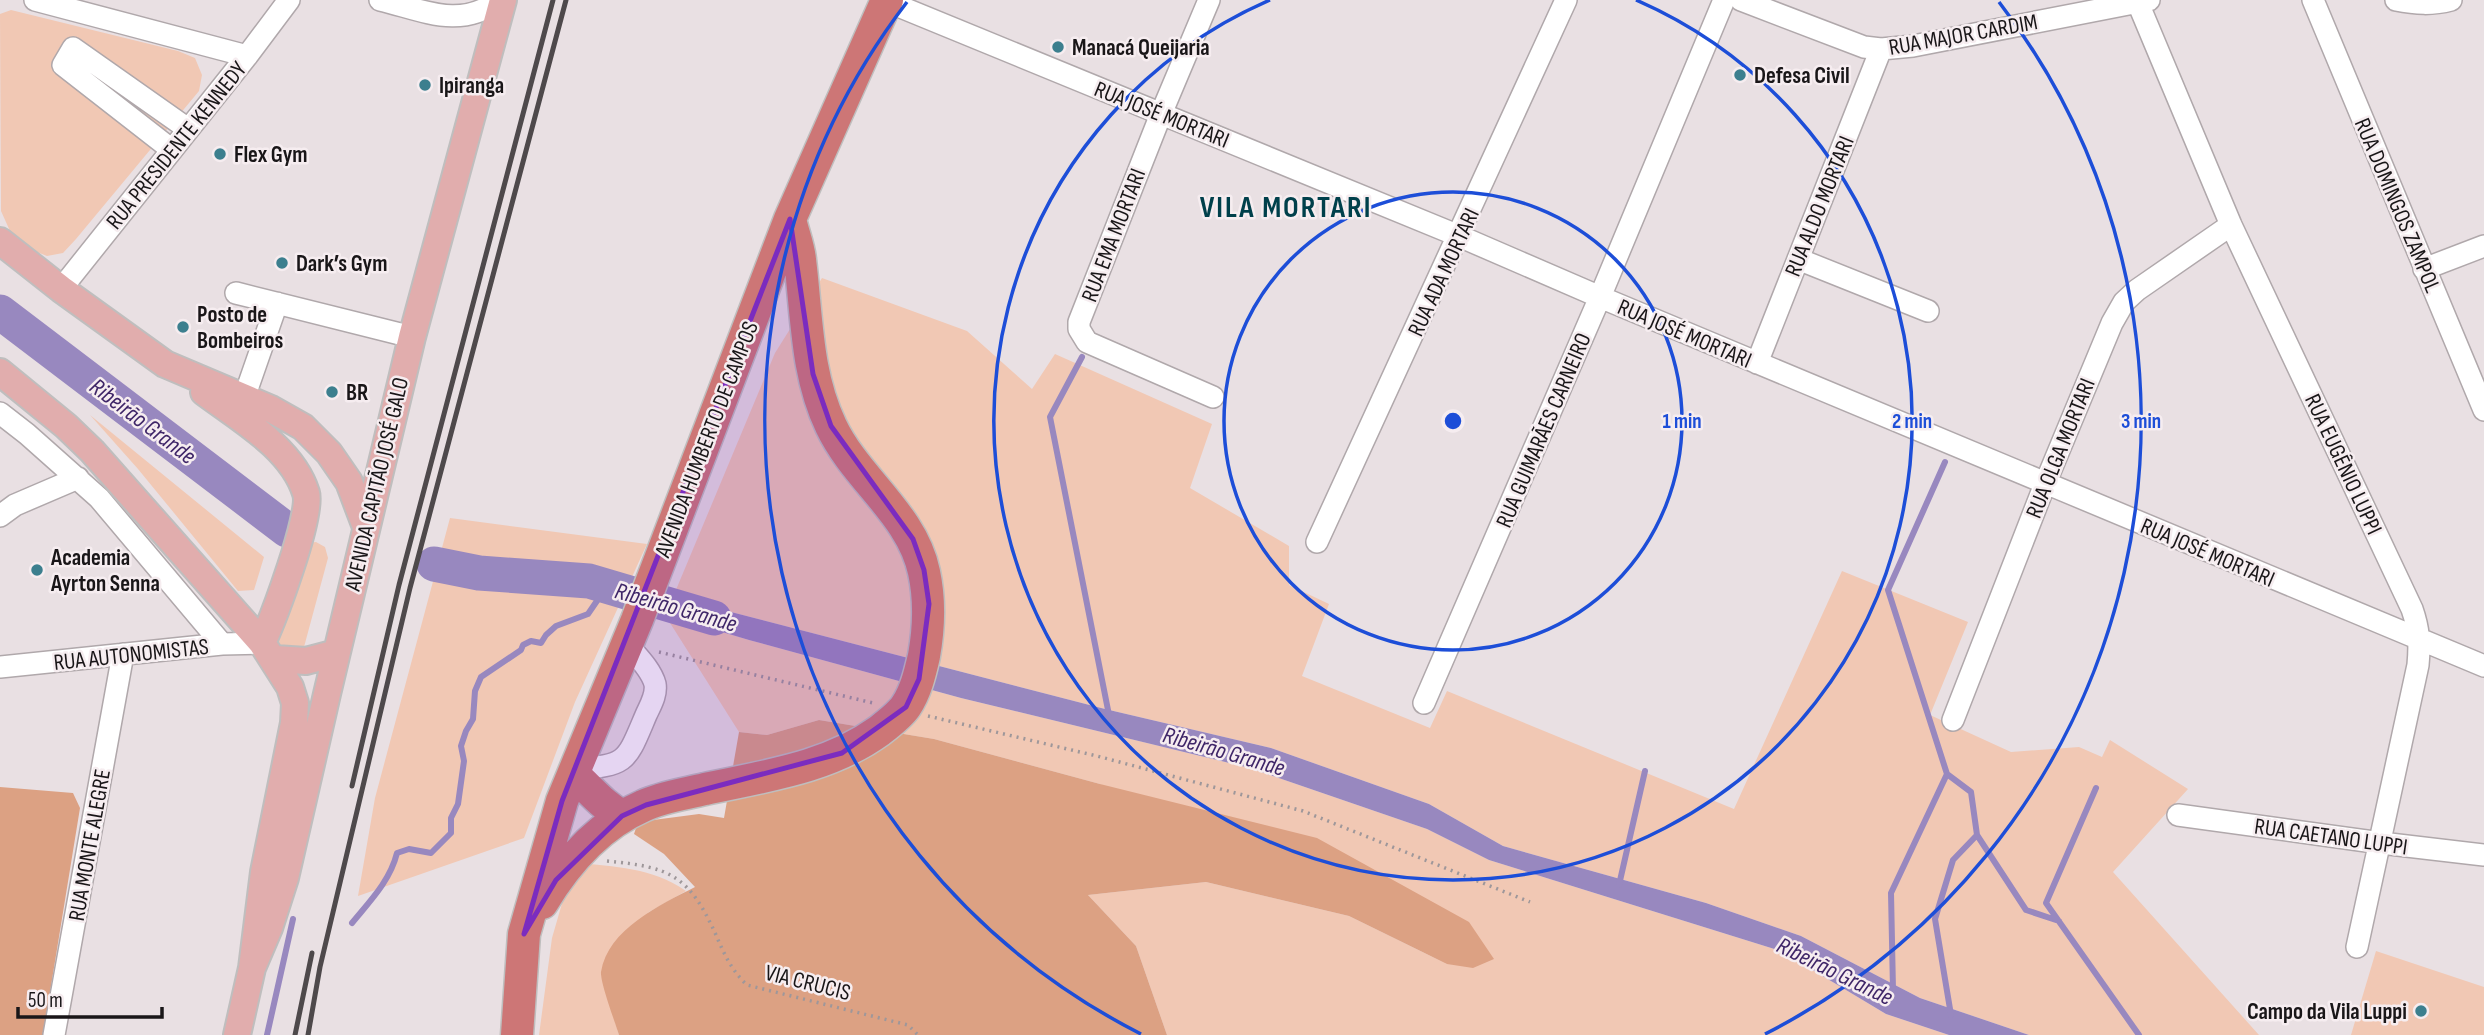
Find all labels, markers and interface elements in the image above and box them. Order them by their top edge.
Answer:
street label: RUA MAJOR CARDIM [1887,8,2040,62]
place label: Manacá Queijaria [1072,34,1210,62]
marker: Manacá Queijaria [1050,39,1066,55]
street label: RUA PRESIDENTE KENNEDY [101,56,253,235]
place label: Defesa Civil [1754,62,1850,90]
marker: Defesa Civil [1732,67,1748,83]
place label: Ipiranga [439,72,504,100]
street label: RUA JOSÉ MORTARI [1090,75,1233,155]
marker: Ipiranga [417,77,433,93]
street label: RUA DOMINGOS ZAMPOL [2348,114,2447,297]
street label: RUA ALDO MORTARI [1779,132,1861,281]
place label: Flex Gym [234,141,308,169]
marker: Flex Gym [212,146,228,162]
street label: RUA EMA MORTARI [1076,165,1152,306]
district label: VILA MORTARI [1200,190,1372,226]
street label: RUA ADA MORTARI [1402,204,1486,341]
place label: Dark’s Gym [296,250,387,278]
marker: Dark’s Gym [274,255,290,271]
street label: RUA JOSÉ MORTARI [1613,293,1756,375]
place label: Posto de Bombeiros [197,301,284,355]
street label: AVENIDA HUMBERTO DE CAMPOS [649,317,765,562]
marker: Posto de Bombeiros [175,319,191,335]
street label: RUA GUIMARÃES CARNEIRO [1490,329,1598,532]
water label: Ribeirão Grande [84,372,202,471]
street label: RUA OLGA MORTARI [2020,374,2102,522]
street label: AVENIDA CAPITÃO JOSÉ GALO [339,375,415,595]
place label: BR [346,379,368,407]
marker: BR [324,384,340,400]
street label: RUA EUGÊNIO LUPPI [2298,390,2388,539]
centre of rings [1441,409,1465,433]
text: 1 min [1662,409,1702,434]
text: 2 min [1892,409,1932,434]
text: 3 min [2121,409,2161,434]
street label: RUA JOSÉ MORTARI [2136,512,2279,594]
place label: Academia Ayrton Senna [50,544,160,598]
marker: Academia Ayrton Senna [29,562,45,578]
water label: Ribeirão Grande [612,576,740,639]
street label: RUA AUTONOMISTAS [52,633,210,677]
water label: Ribeirão Grande [1160,720,1288,783]
street label: RUA MONTE ALEGRE [63,767,117,923]
street label: RUA CAETANO LUPPI [2253,812,2409,862]
water label: Ribeirão Grande [1772,931,1898,1012]
street label: VIA CRUCIS [762,959,853,1007]
scale bar [18,976,161,1020]
text: 50 m [28,988,63,1013]
place label: Campo da Vila Luppi [2247,998,2407,1026]
marker: Campo da Vila Luppi [2413,1003,2429,1019]

